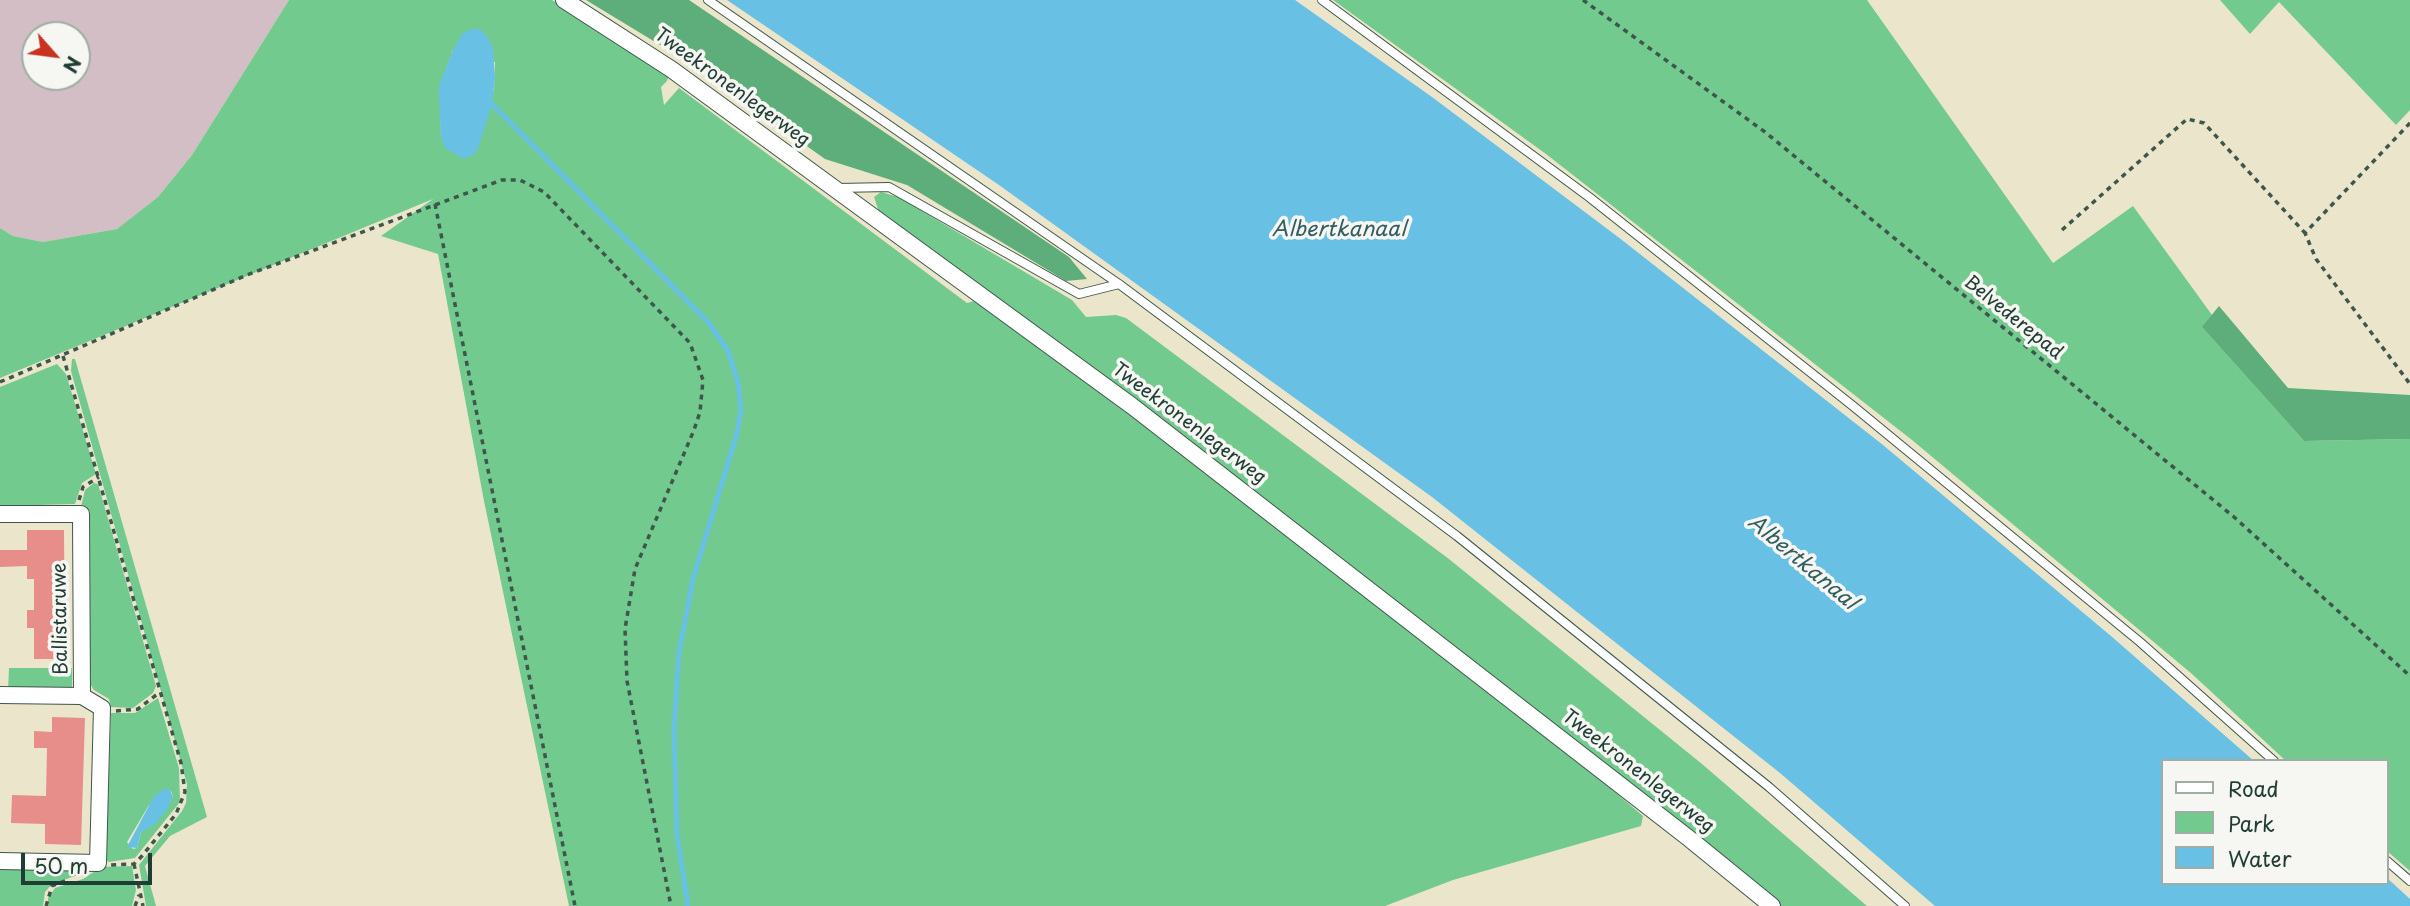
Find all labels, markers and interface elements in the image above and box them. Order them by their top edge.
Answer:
north arrow [21,21,91,91]
street label: Tweekronenlegerweg [650,24,814,152]
text: N [57,52,89,78]
water label: Albertkanaal [1272,217,1406,243]
street label: Belvederepad [1959,271,2067,365]
street label: Tweekronenlegerweg [1108,359,1270,489]
water label: Albertkanaal [1742,510,1862,616]
street label: Ballistaruwe [49,563,73,675]
street label: Tweekronenlegerweg [1557,706,1719,838]
legend [2162,759,2389,885]
text: Road [2228,772,2279,804]
text: Park [2228,807,2275,839]
scale bar [24,839,156,883]
text: Water [2228,842,2291,874]
text: 50 m [34,849,88,881]

